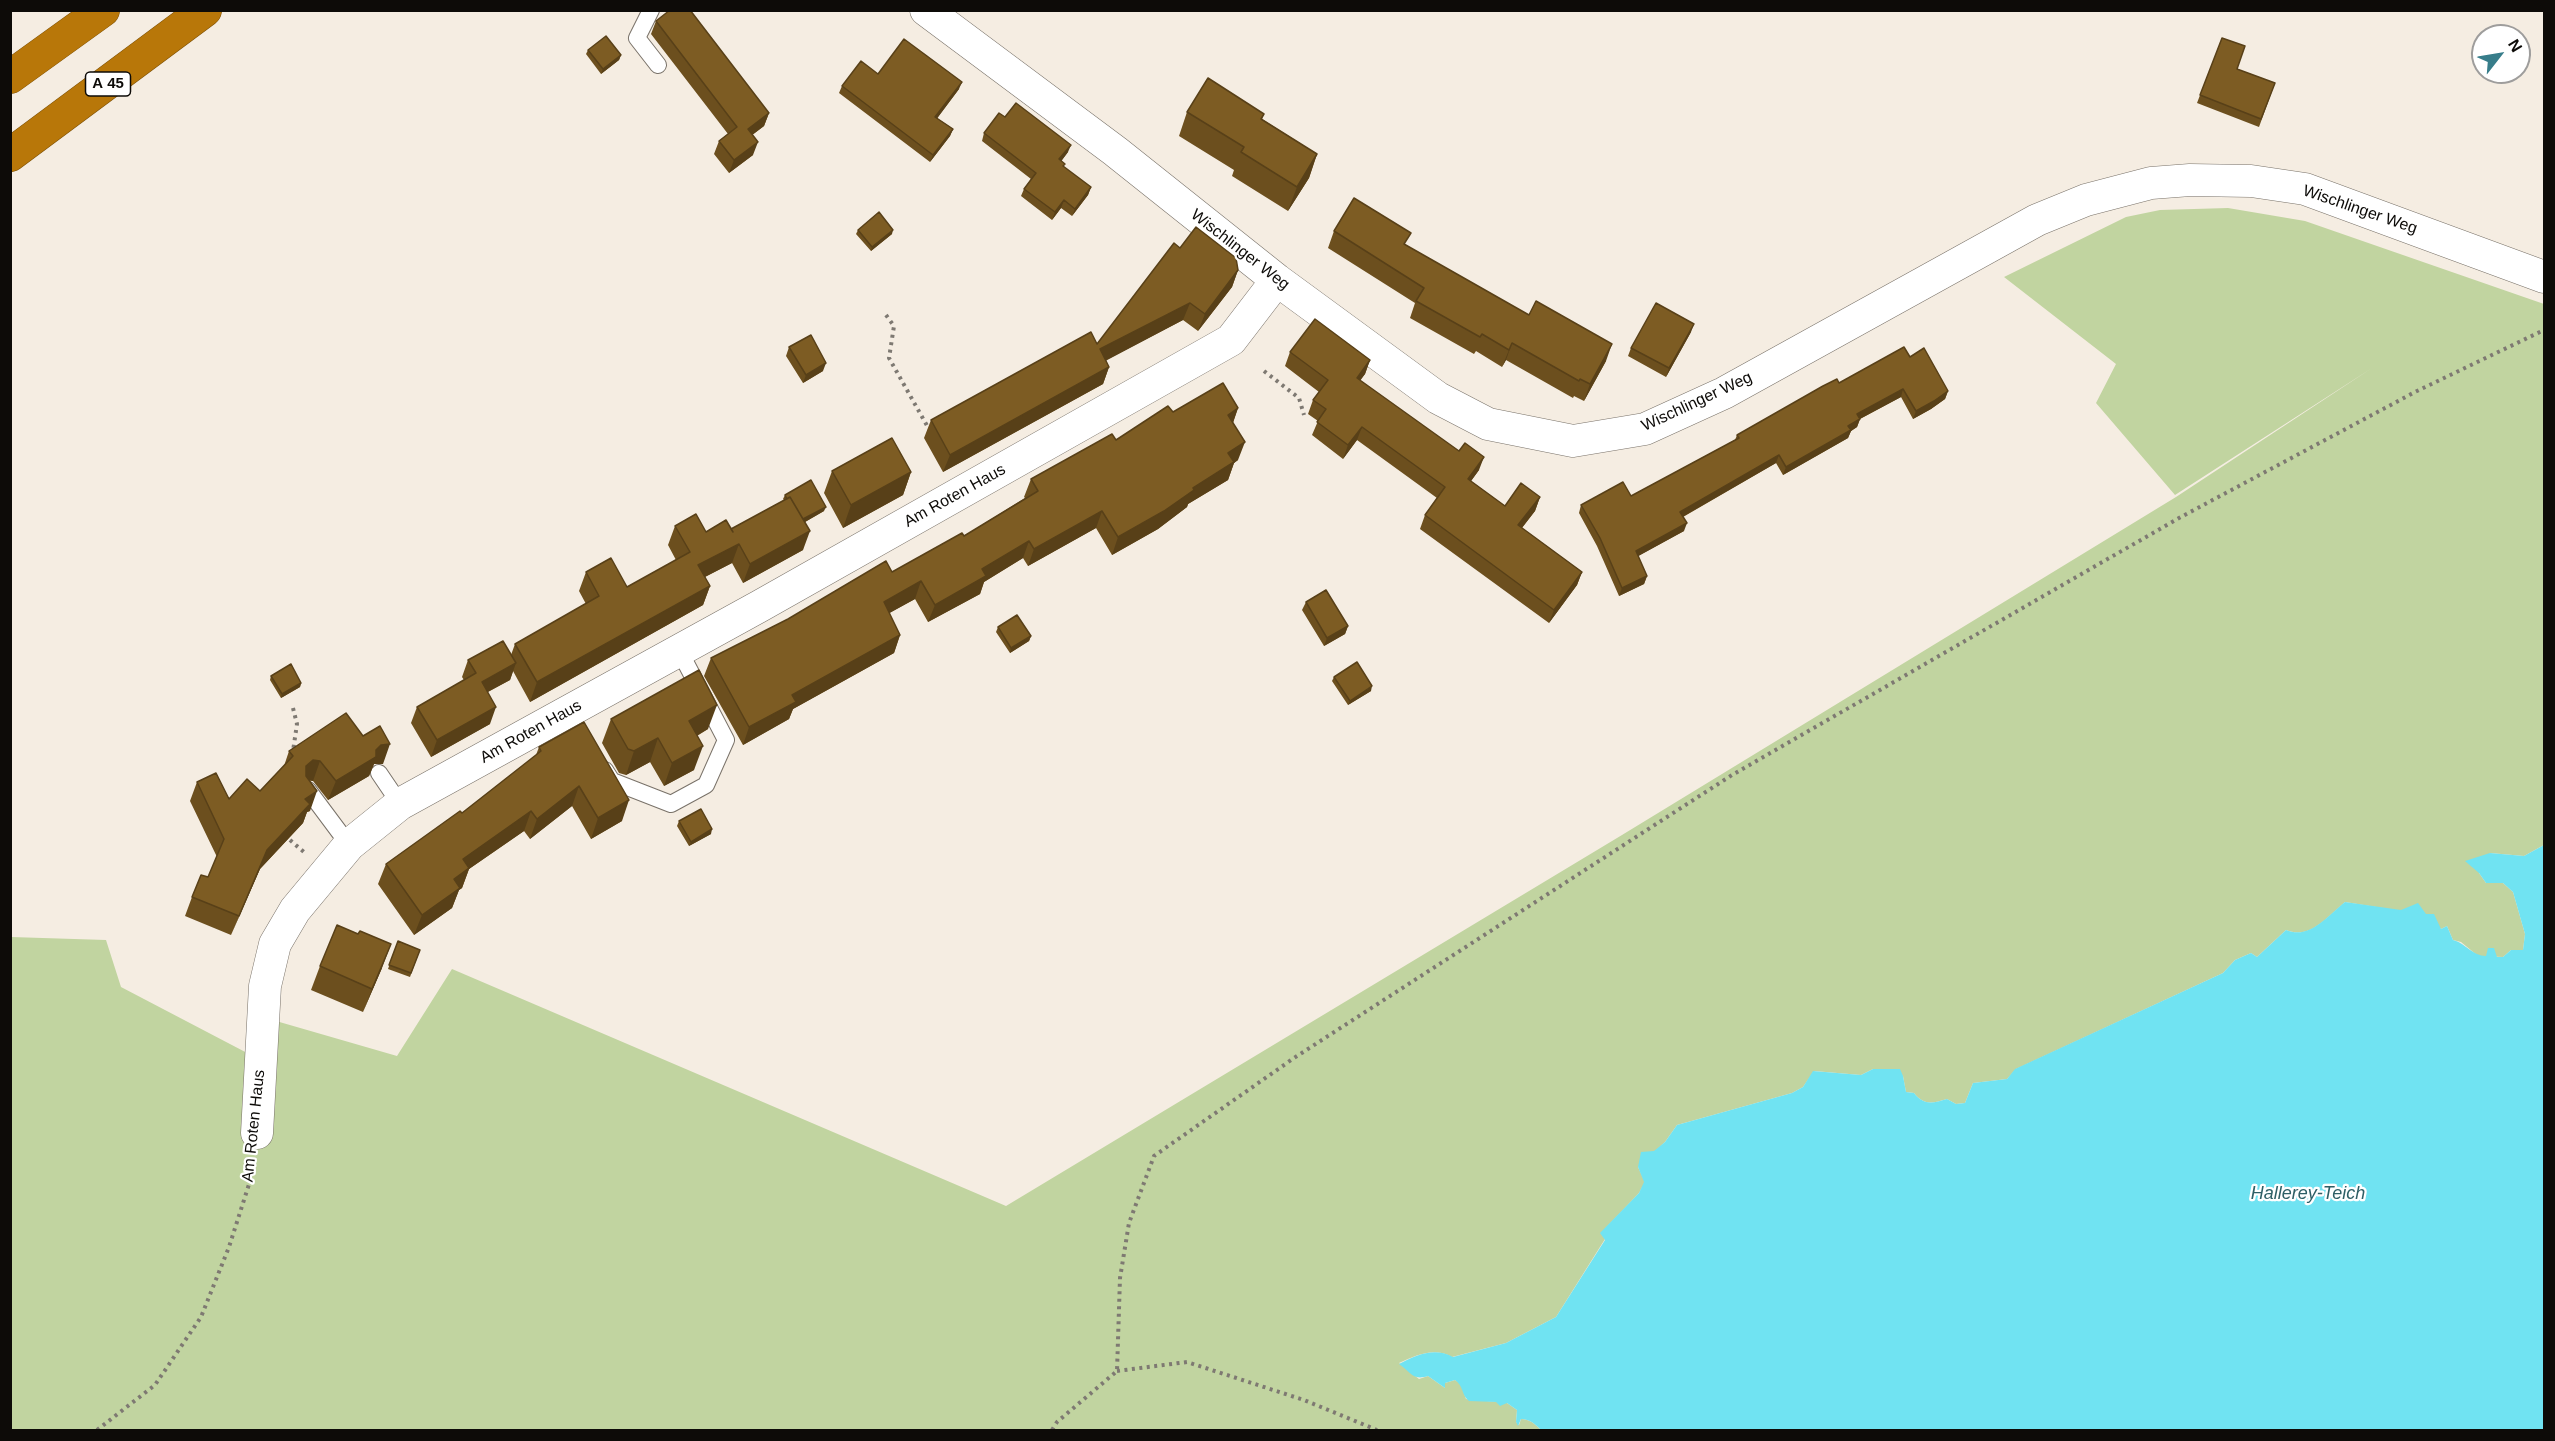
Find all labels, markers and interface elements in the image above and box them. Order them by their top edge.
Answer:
north arrow [2471,24,2531,84]
text: N [2505,36,2525,55]
road number: A 45 [86,72,130,96]
street label: Wischlinger Weg [2300,181,2420,239]
street label: Wischlinger Weg [1187,206,1293,294]
street label: Wischlinger Weg [1639,368,1755,436]
street label: Am Roten Haus [901,460,1009,532]
street label: Am Roten Haus [477,696,585,768]
street label: Am Roten Haus [239,1069,269,1183]
water label: Hallerey-Teich [2251,1183,2365,1205]

